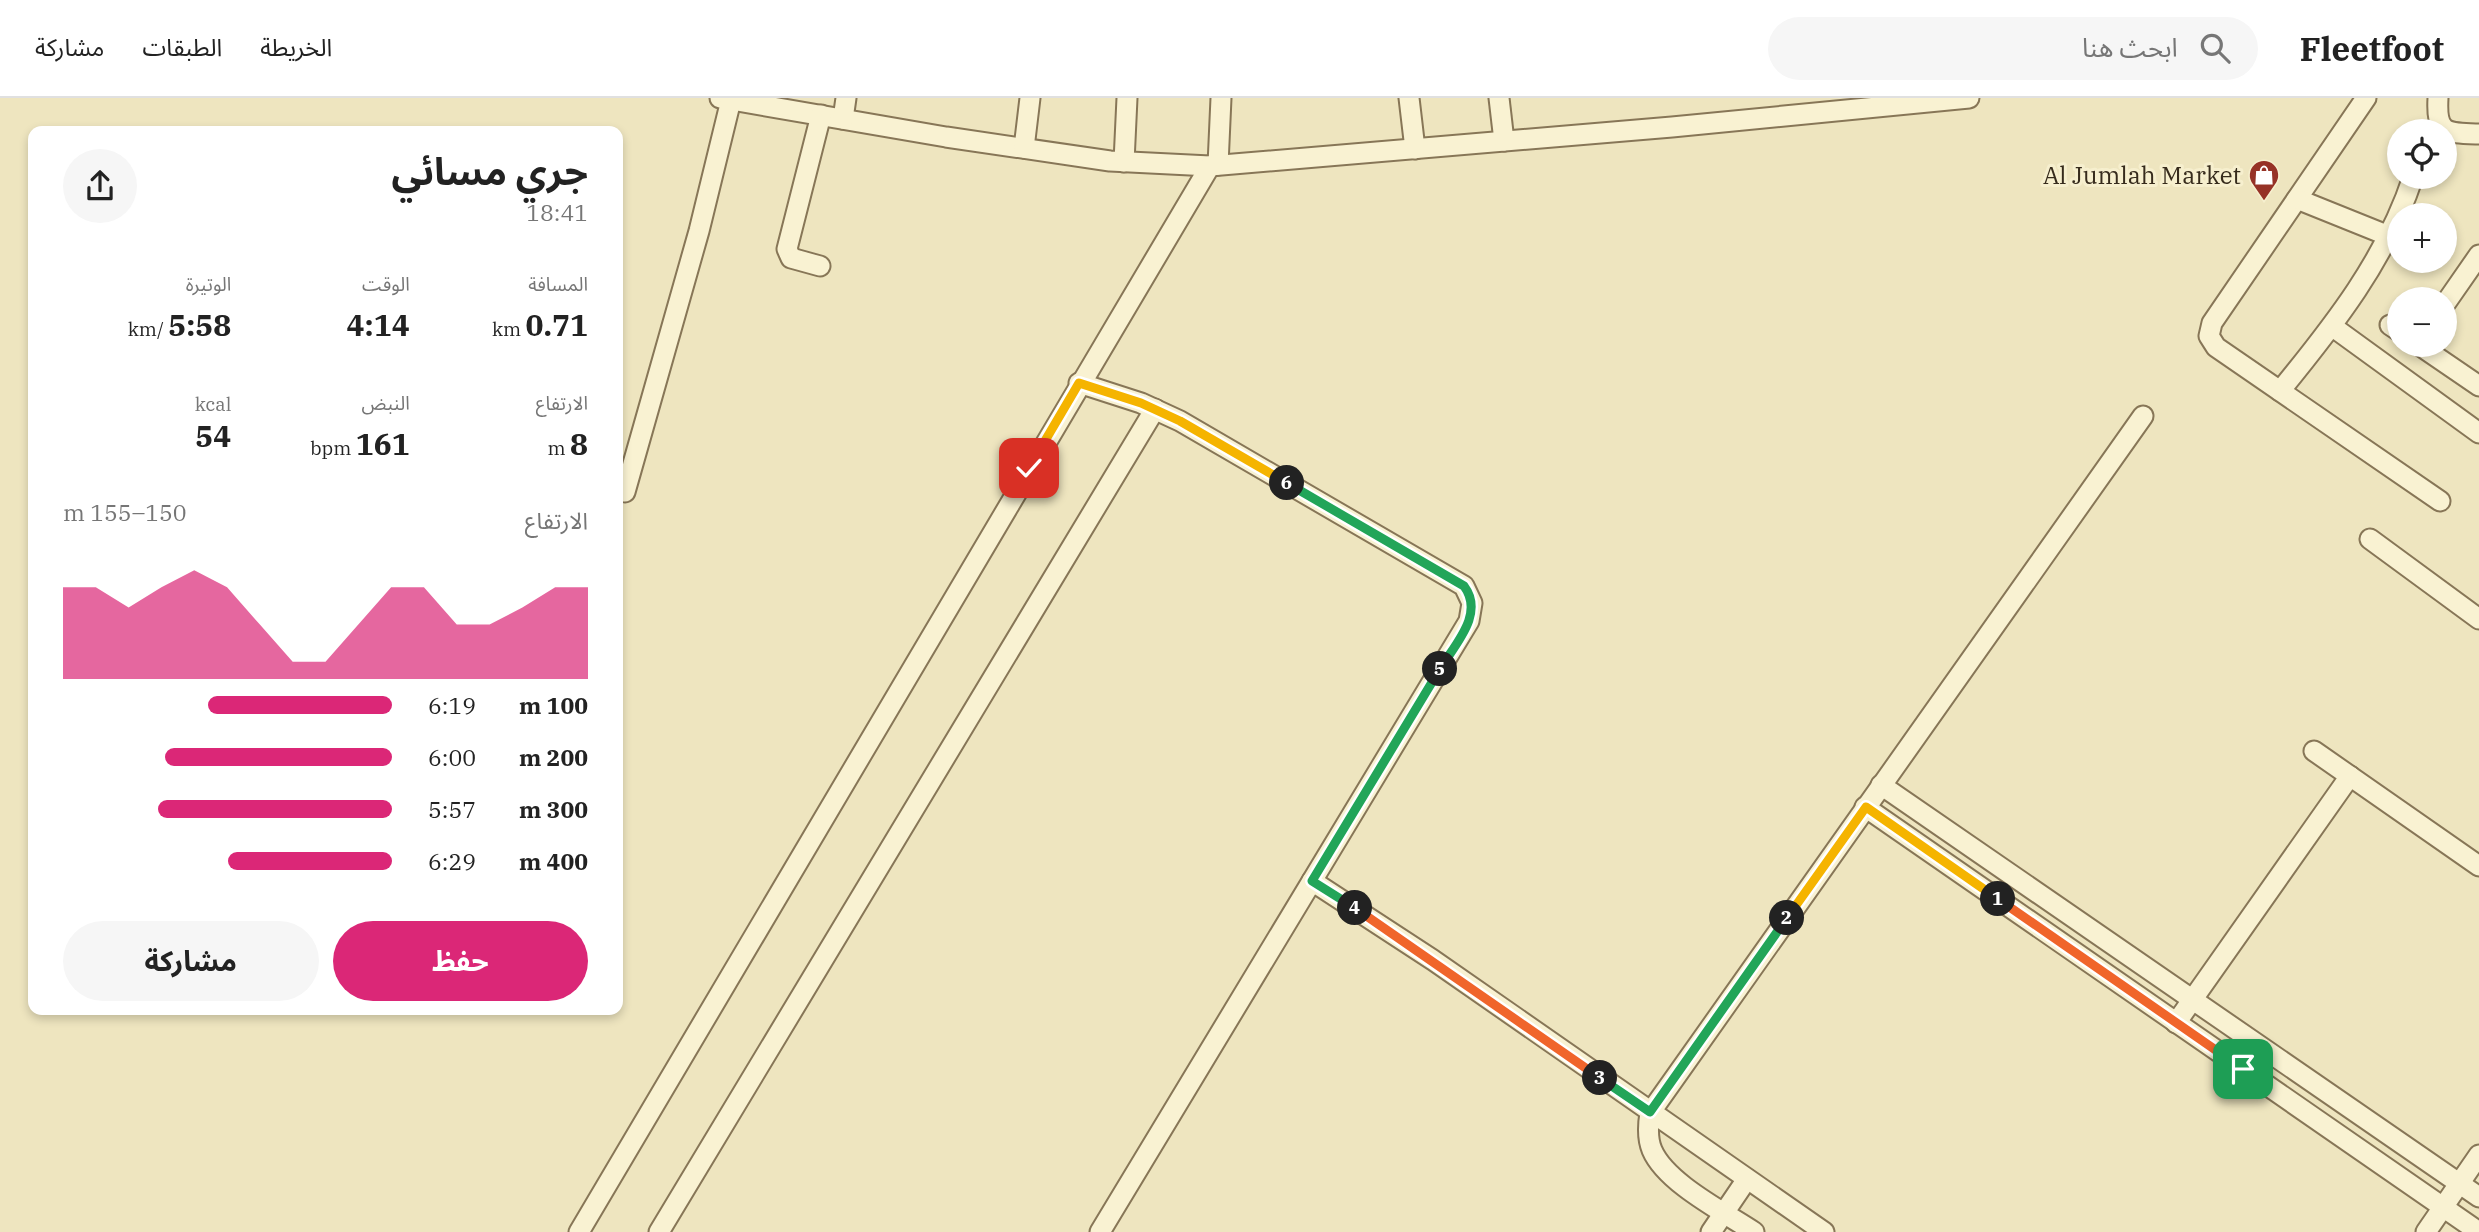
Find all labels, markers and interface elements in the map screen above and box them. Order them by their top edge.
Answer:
search box [1768,17,2258,80]
text: Fleetfoot [2300,27,2444,70]
icon: search [2196,29,2234,67]
text: ابحث هنا [2082,30,2178,64]
text: مشاركة [35,31,104,63]
text: الطبقات [142,31,222,63]
text: الخريطة [260,31,332,63]
map controls [2387,119,2457,357]
button: locate [2387,119,2457,189]
text: جري مسائي [392,146,588,195]
button: share [63,149,137,223]
shop icon: Al Jumlah Market [2247,158,2281,202]
place label: Al Jumlah Market [2043,159,2241,191]
text: 18:41 [526,197,588,227]
button: + [2387,203,2457,273]
text: الوتيرة [186,272,231,296]
text: الوقت [362,272,410,296]
text: المسافة [528,272,588,296]
button: − [2387,287,2457,357]
text: 5:58 [168,305,231,344]
text: 4:14 [347,305,410,344]
text: 0.71 [526,305,588,344]
text: /km [128,317,168,341]
text: km [492,317,526,341]
text: النبض [361,391,410,415]
text: الارتفاع [536,391,588,415]
text: kcal [195,392,231,416]
text: 54 [195,416,231,455]
text: 161 [356,424,410,463]
text: 8 [570,424,588,463]
text: bpm [310,436,356,460]
text: m [547,436,570,460]
pin [999,438,1059,498]
icon: check [1010,449,1048,487]
pin: 6 [1270,466,1304,500]
text: 6 [1281,470,1292,494]
text: 150–155 m [63,497,187,527]
text: الارتفاع [525,505,588,535]
pin: 5 [1422,652,1458,686]
text: 5 [1434,656,1445,680]
text: 6:19 [428,690,476,720]
text: 100 m [519,690,588,720]
text: 6:00 [428,742,476,772]
text: 200 m [519,742,588,772]
text: 5:57 [428,794,476,824]
text: 300 m [519,794,588,824]
text: 6:29 [428,846,476,876]
text: 400 m [519,846,588,876]
pin: 1 [1980,882,2016,916]
text: 1 [1992,886,2003,910]
pin: 4 [1338,890,1372,926]
text: 4 [1349,895,1360,919]
pin: 2 [1770,900,1804,936]
text: 2 [1781,905,1792,929]
button: مشاركة [63,921,319,1001]
button: حفظ [333,921,588,1001]
pin [2213,1039,2273,1099]
icon: arrive [2224,1050,2262,1088]
pin: 3 [1582,1060,1618,1096]
text: 3 [1594,1065,1605,1089]

